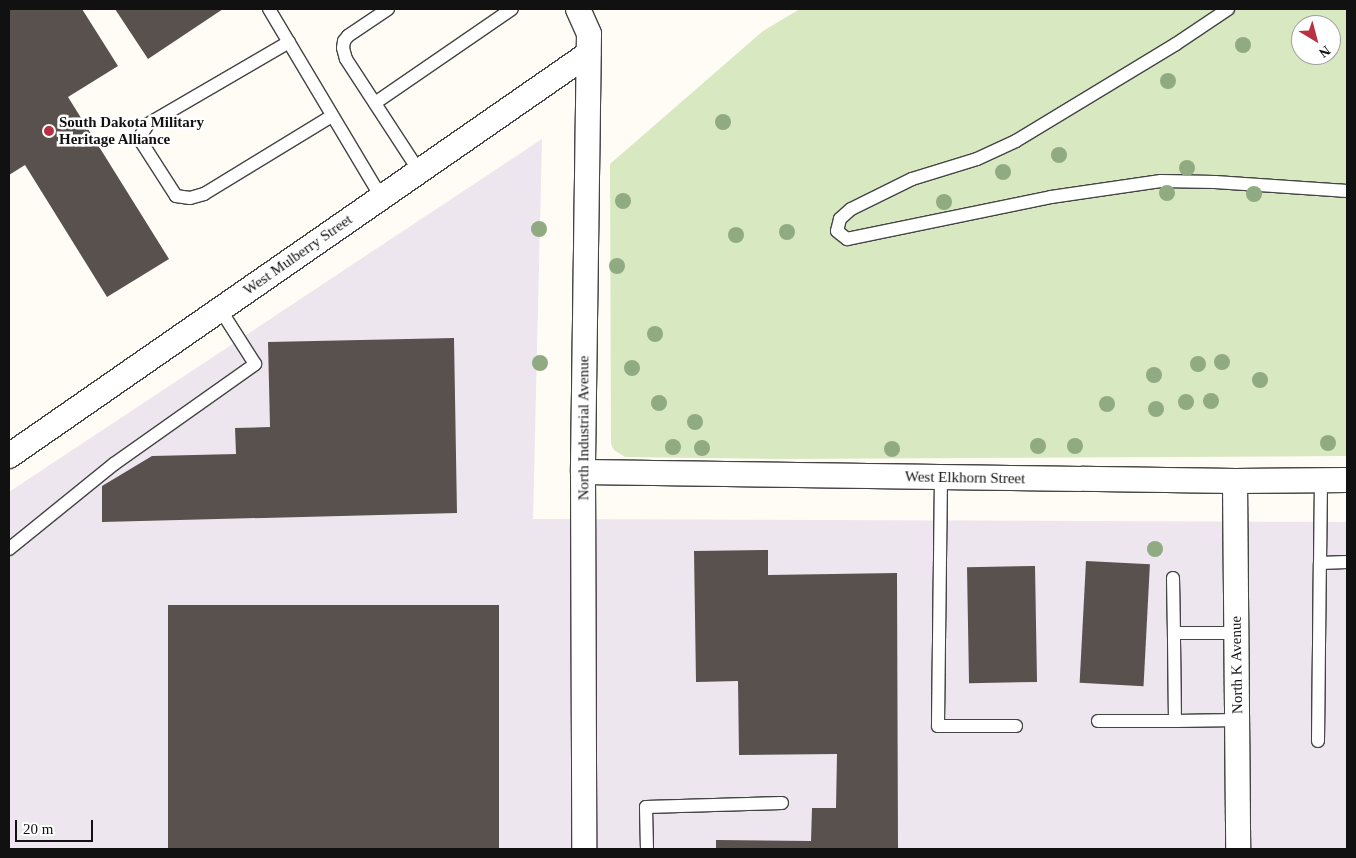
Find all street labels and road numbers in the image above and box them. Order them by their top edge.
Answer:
street label: West Mulberry Street [240,211,356,299]
street label: North Industrial Avenue [575,355,593,501]
street label: West Elkhorn Street [905,468,1025,488]
street label: North K Avenue [1227,615,1247,715]

